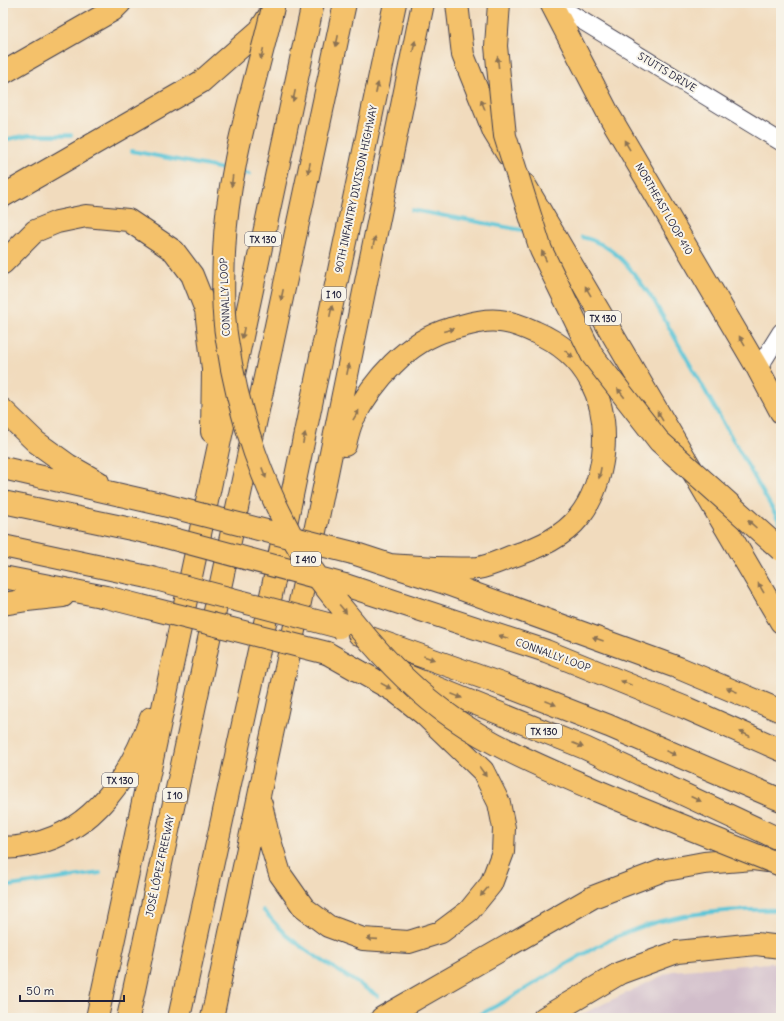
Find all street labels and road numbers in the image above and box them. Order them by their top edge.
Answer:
street label: STUTTS DRIVE [635,49,699,95]
street label: 90TH INFANTRY DIVISION HIGHWAY [332,104,380,274]
street label: NORTHEAST LOOP 410 [632,161,696,257]
road number: TX 130 [245,232,281,246]
street label: CONNALLY LOOP [217,257,233,337]
road number: I 10 [322,287,346,301]
road number: TX 130 [585,311,621,325]
road number: I 410 [291,552,321,566]
street label: CONNALLY LOOP [514,635,592,675]
road number: TX 130 [526,724,562,738]
road number: TX 130 [102,773,138,787]
road number: I 10 [163,788,187,802]
street label: JOSÉ LÓPEZ FREEWAY [143,814,177,918]

